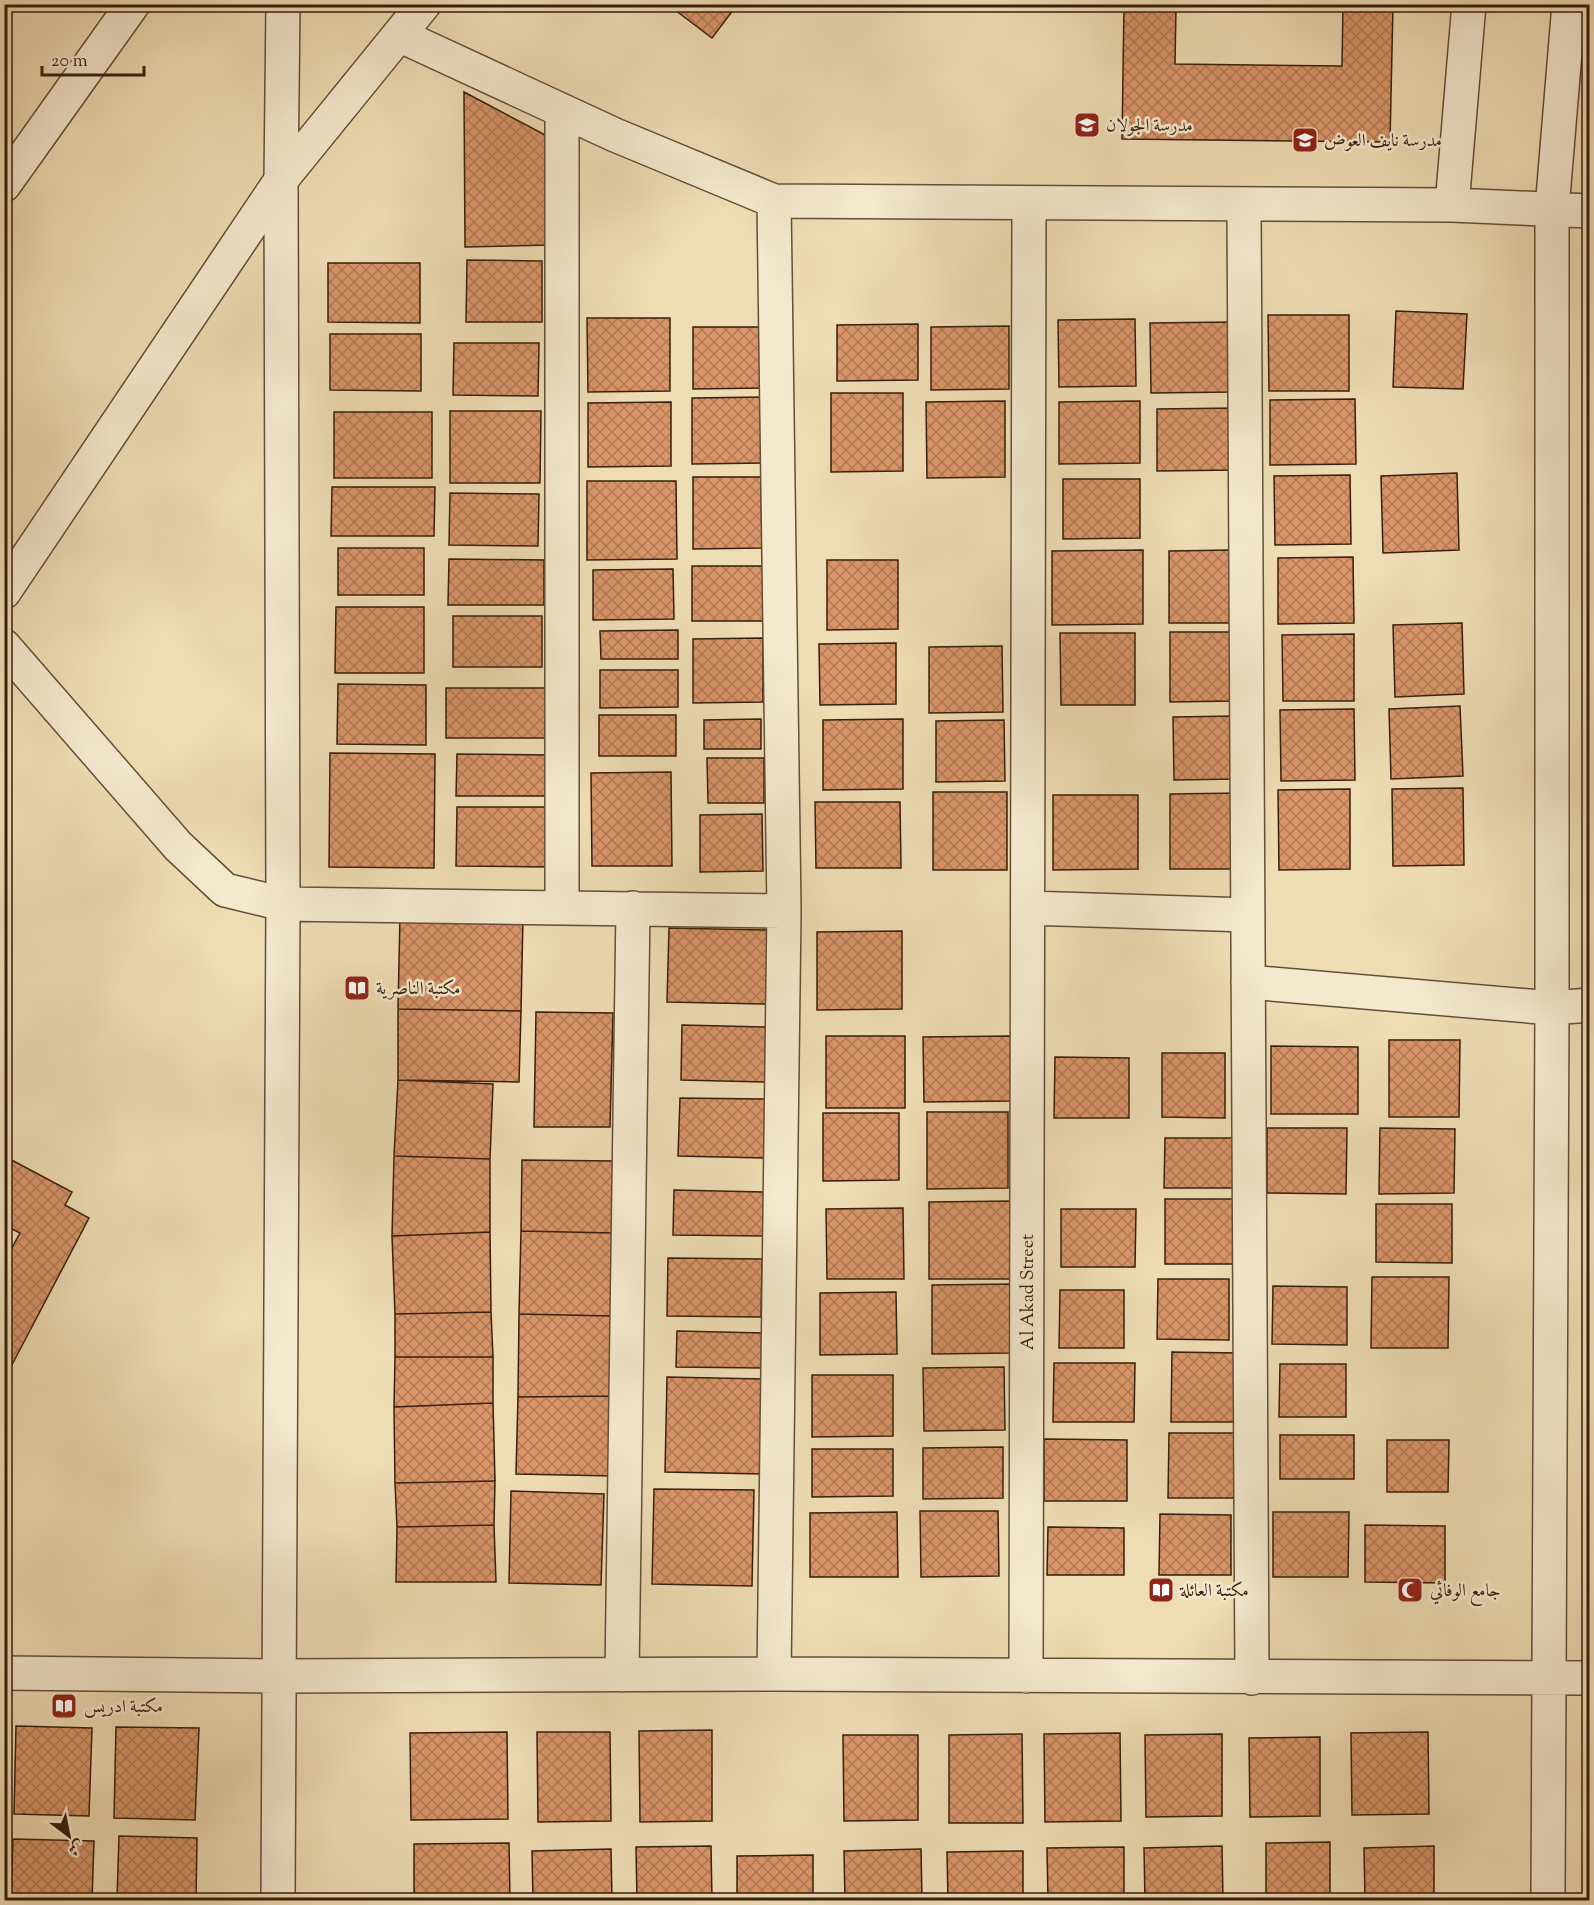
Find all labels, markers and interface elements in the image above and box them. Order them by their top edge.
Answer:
scale bar [42,39,144,77]
text: 20 m [51,49,88,75]
school or university icon: مدرسة الجولان [1072,110,1102,140]
place label: مدرسة الجولان [1106,114,1193,140]
school or university icon: مدرسة نايف العوض [1290,125,1320,155]
place label: مدرسة نايف العوض [1324,129,1442,155]
library icon: مكتبة الناصرية [342,973,372,1003]
place label: مكتبة الناصرية [376,977,461,1003]
street label: Al Akad Street [1016,1234,1042,1350]
library icon: مكتبة العائلة [1146,1575,1176,1605]
mosque icon: جامع الوفائي [1395,1575,1425,1605]
place label: مكتبة العائلة [1179,1579,1249,1605]
place label: جامع الوفائي [1430,1579,1501,1606]
library icon: مكتبة ادريس [49,1691,79,1721]
place label: مكتبة ادريس [84,1695,163,1721]
north arrow [39,1806,99,1866]
text: ش [63,1833,88,1861]

